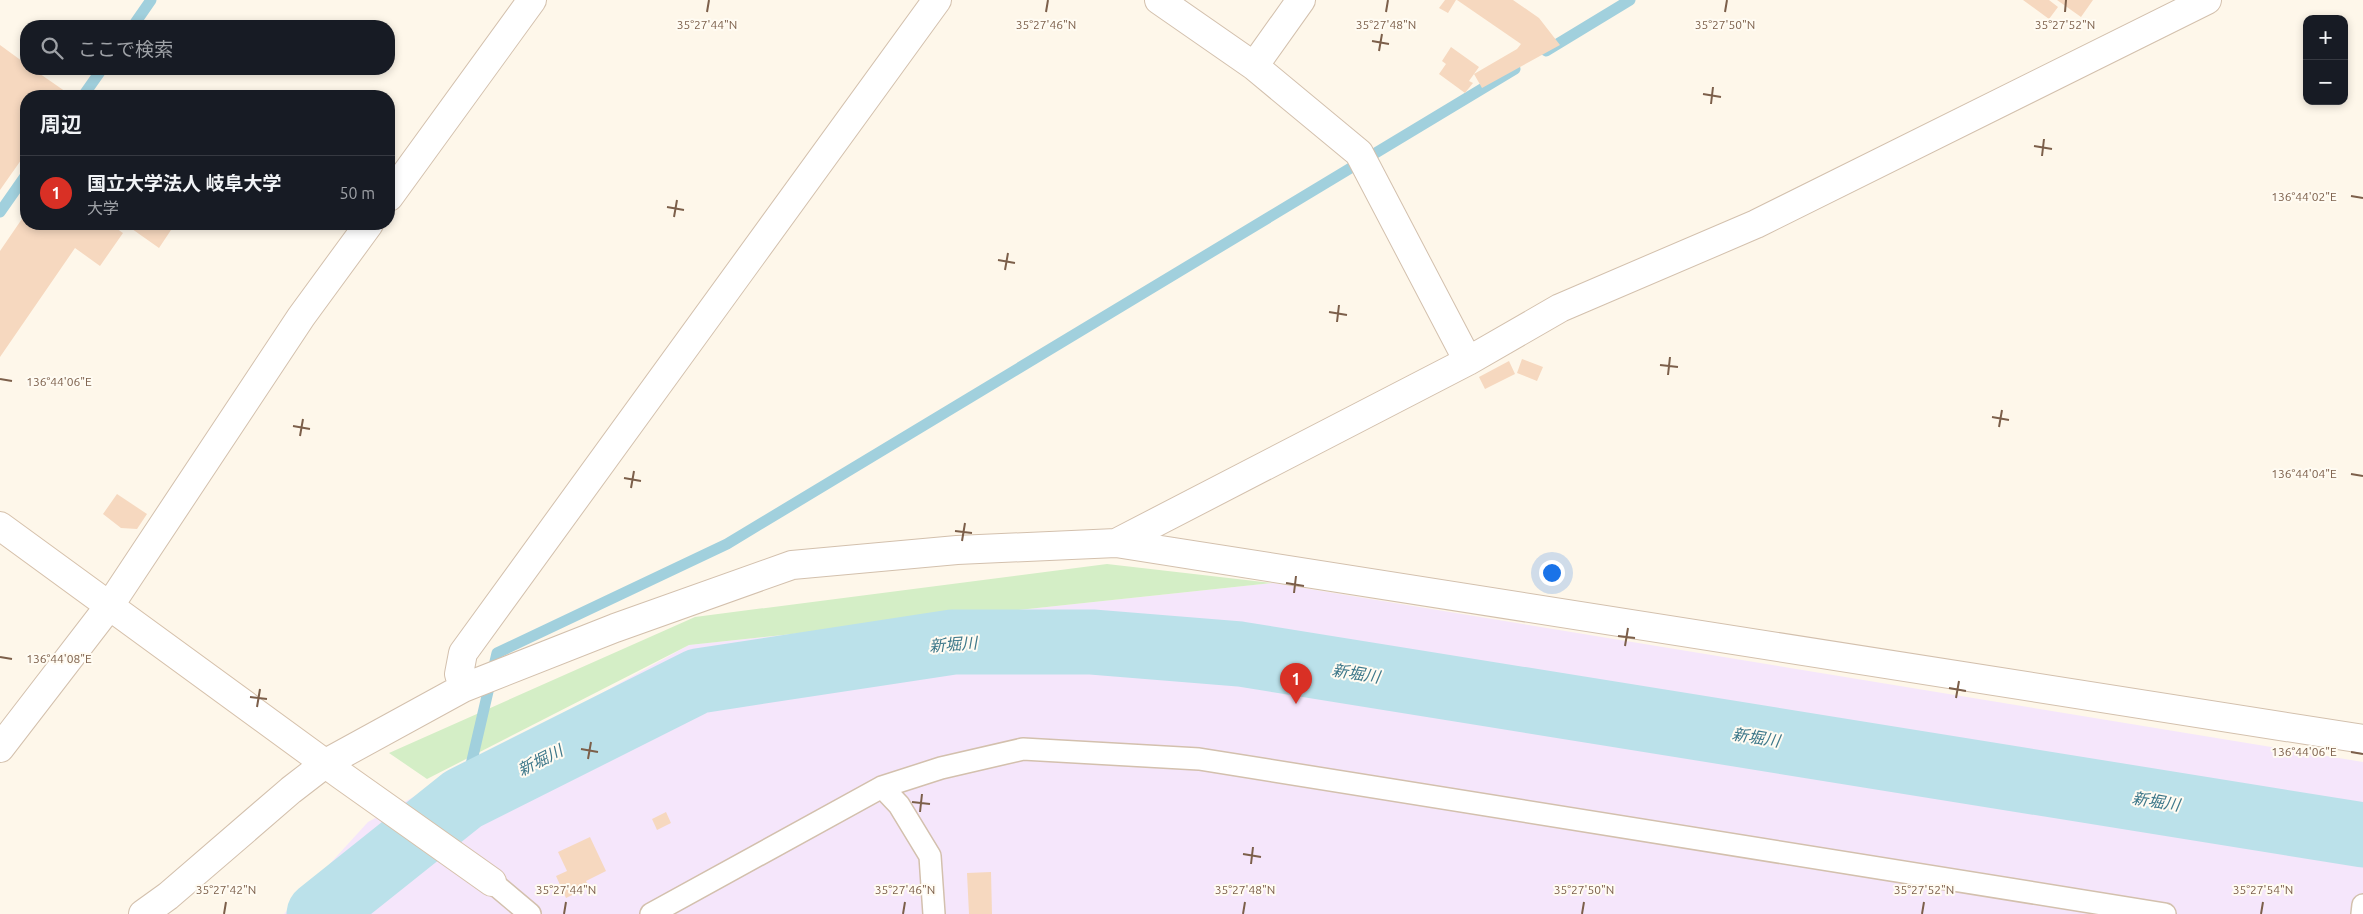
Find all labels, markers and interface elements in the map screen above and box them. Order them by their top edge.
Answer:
map controls [2303,15,2348,105]
button: + [2303,15,2348,60]
text: 35°27'44"N [677,18,737,31]
text: 35°27'46"N [1016,18,1076,31]
text: 35°27'48"N [1356,18,1416,31]
text: 35°27'50"N [1695,18,1755,31]
text: 35°27'52"N [2035,18,2095,31]
search box [20,20,395,75]
icon: search [38,34,66,62]
text: ここで検索 [78,38,173,60]
button: − [2303,60,2348,105]
text: 周辺 [40,112,82,136]
text: 国立大学法人 岐阜大学 [87,172,282,194]
text: 1 [51,184,61,202]
text: 50 m [339,184,375,202]
text: 136°44'02"E [2271,190,2337,203]
text: 大学 [87,199,119,217]
text: 136°44'06"E [26,375,92,388]
text: 136°44'04"E [2271,467,2337,480]
your location [1539,560,1565,586]
water label: 新堀川 [928,633,980,655]
text: 136°44'08"E [26,652,92,665]
water label: 新堀川 [1331,660,1383,686]
pin: 1 [1280,663,1312,704]
water label: 新堀川 [1731,724,1783,750]
water label: 新堀川 [515,740,567,779]
text: 136°44'06"E [2271,745,2337,758]
water label: 新堀川 [2131,788,2183,814]
text: 35°27'42"N [196,883,256,896]
text: 35°27'44"N [536,883,596,896]
text: 35°27'46"N [875,883,935,896]
text: 35°27'48"N [1215,883,1275,896]
text: 35°27'50"N [1554,883,1614,896]
text: 35°27'52"N [1894,883,1954,896]
text: 35°27'54"N [2233,883,2293,896]

